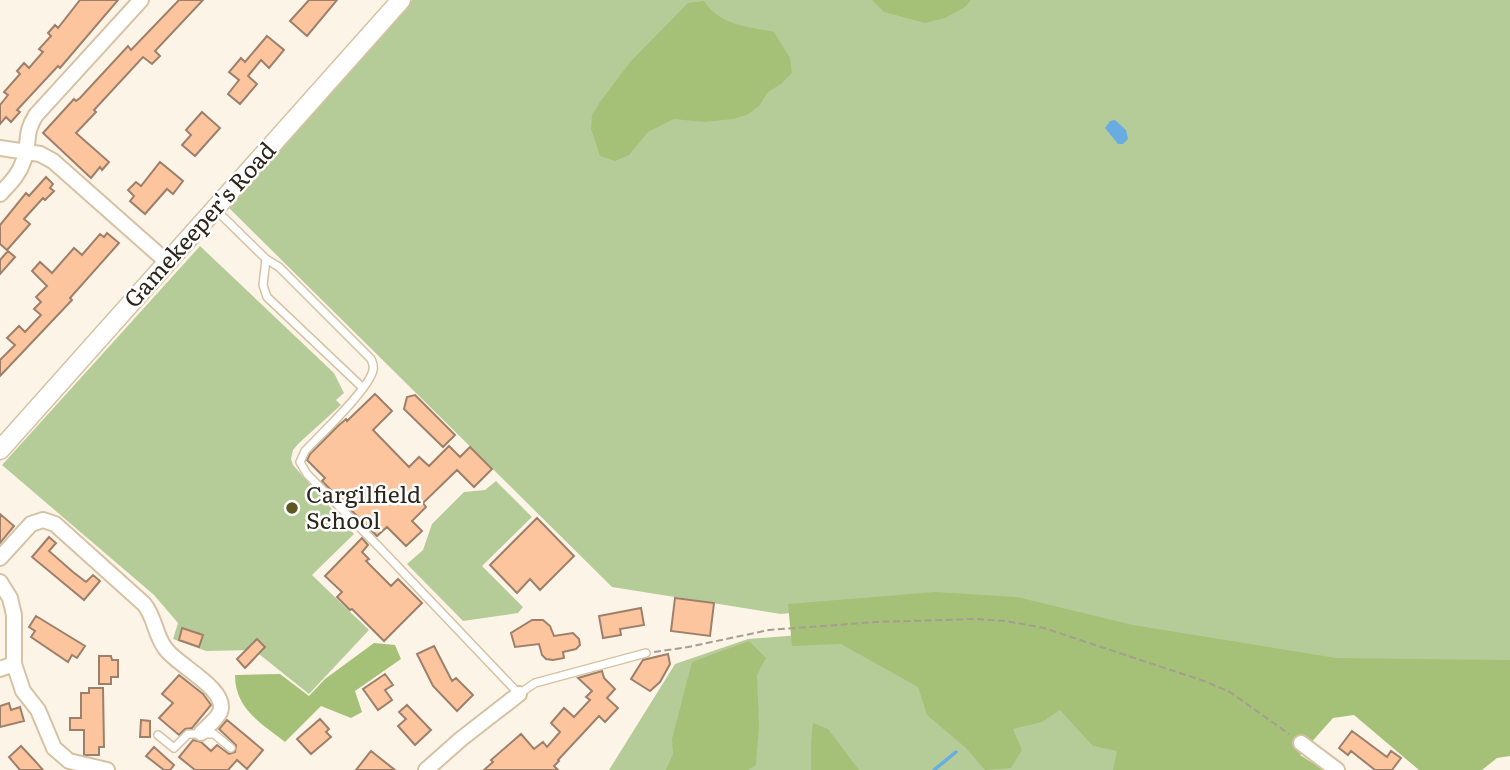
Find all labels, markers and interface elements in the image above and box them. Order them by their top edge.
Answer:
street label: Gamekeeper's Road [115,133,282,314]
place label: Cargilfield School [306,476,421,536]
marker: Cargilfield School [284,500,300,516]

